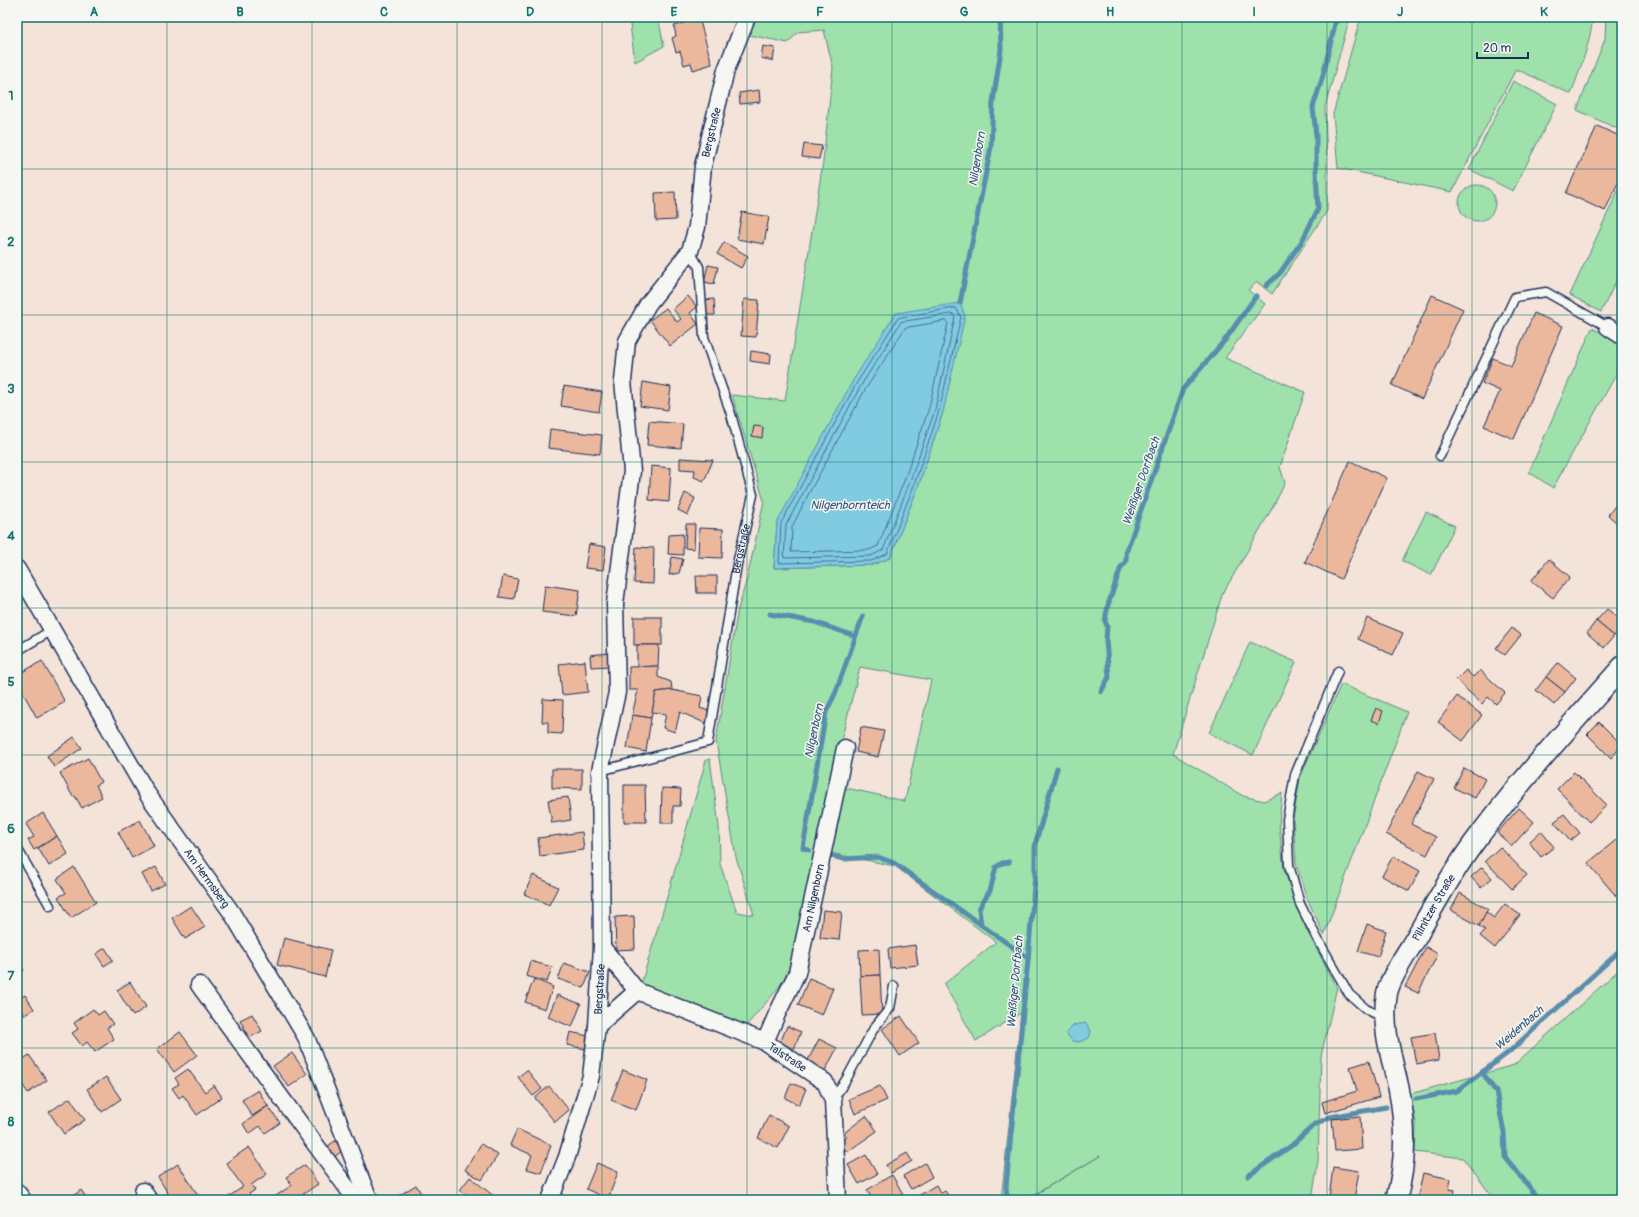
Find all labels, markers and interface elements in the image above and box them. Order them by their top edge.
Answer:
text: A [90,4,99,20]
text: B [236,4,244,20]
text: C [380,4,388,20]
text: D [526,4,534,20]
text: E [671,4,678,20]
text: F [816,4,824,20]
text: G [960,4,969,20]
text: H [1106,4,1114,20]
text: I [1252,4,1256,20]
text: J [1397,4,1403,20]
text: K [1540,4,1548,20]
scale bar [1477,34,1528,60]
text: 20 m [1483,41,1512,56]
text: 1 [8,88,14,104]
street label: Bergstraße [699,105,724,159]
water label: Nilgenborn [966,130,989,187]
text: 2 [7,234,15,250]
text: 3 [7,381,15,397]
water label: Weißiger Dorfbach [1119,434,1164,527]
water label: Nilgenbornteich [810,498,891,513]
street label: Bergstraße [730,522,753,575]
text: 4 [7,528,15,544]
text: 5 [7,674,15,690]
water label: Nilgenborn [801,701,828,760]
text: 6 [7,821,15,837]
street label: Am Hermsberg [181,846,232,911]
street label: Am Nilgenborn [800,862,827,933]
street label: Pillnitzer Straße [1410,872,1458,943]
water label: Weißiger Dorfbach [1004,934,1027,1029]
street label: Bergstraße [592,963,608,1015]
text: 7 [8,968,15,984]
water label: Weidenbach [1492,1002,1548,1054]
street label: Talstraße [766,1040,809,1075]
text: 8 [8,1114,15,1130]

